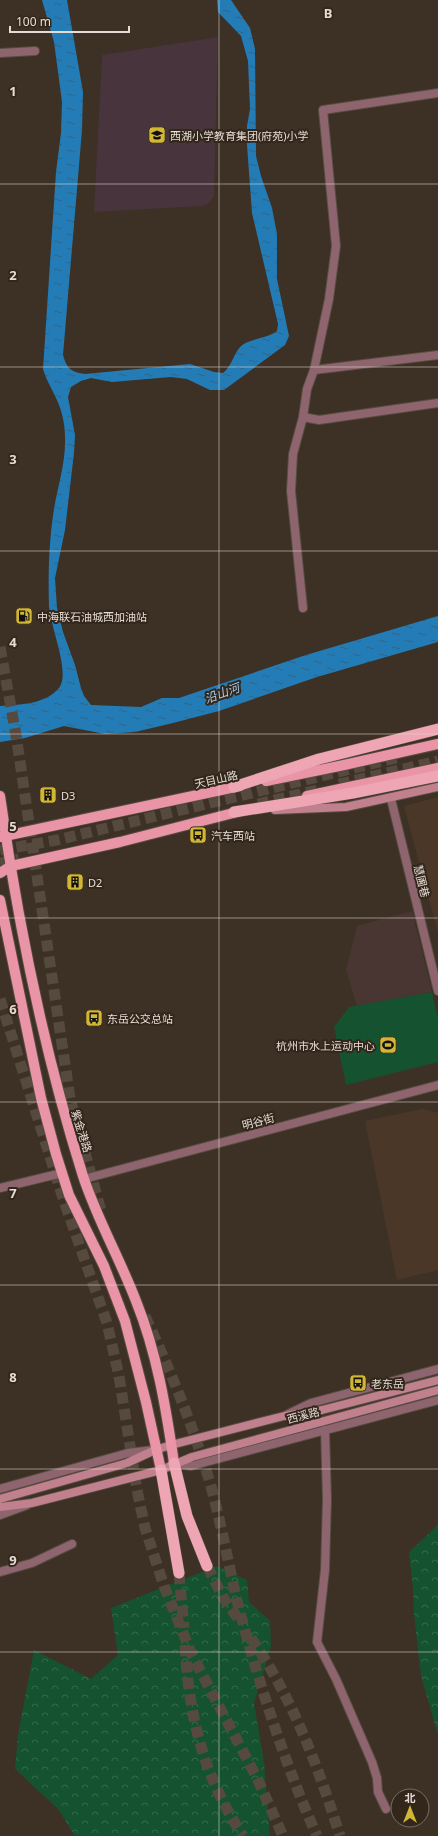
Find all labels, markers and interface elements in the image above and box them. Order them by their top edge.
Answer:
text: B [324,4,332,22]
scale bar [10,8,129,34]
text: 100 m [16,13,51,30]
text: 1 [9,82,17,100]
school or university icon: 西湖小学教育集团(府苑)小学 [147,125,167,145]
place label: 西湖小学教育集团(府苑)小学 [170,128,309,143]
text: 2 [9,266,17,284]
text: 3 [9,450,17,468]
fuel station icon: 中海联石油城西加油站 [14,606,34,626]
place label: 中海联石油城西加油站 [37,609,147,624]
text: 4 [9,633,17,651]
water label: 沿山河 [202,678,244,707]
street label: 天目山路 [193,767,239,791]
building icon: D3 [38,785,58,805]
place label: D3 [61,788,75,803]
text: 5 [9,817,17,835]
bus stop icon: 汽车西站 [188,825,208,845]
place label: 汽车西站 [211,828,255,843]
street label: 慧圃巷 [411,863,433,899]
building icon: D2 [65,872,85,892]
place label: D2 [88,875,102,890]
text: 6 [9,1000,17,1018]
bus stop icon: 东岳公交总站 [84,1008,104,1028]
place label: 东岳公交总站 [107,1011,173,1026]
sports icon: 杭州市水上运动中心 [378,1035,398,1055]
place label: 杭州市水上运动中心 [276,1038,375,1053]
street label: 紫金港路 [68,1108,96,1154]
street label: 明谷街 [240,1109,276,1133]
text: 7 [9,1184,17,1202]
text: 8 [9,1368,17,1386]
bus stop icon: 老东岳 [348,1373,368,1393]
place label: 老东岳 [371,1376,404,1391]
street label: 西溪路 [285,1403,321,1427]
text: 9 [9,1551,17,1569]
north arrow [390,1788,430,1828]
text: 北 [405,1790,416,1805]

